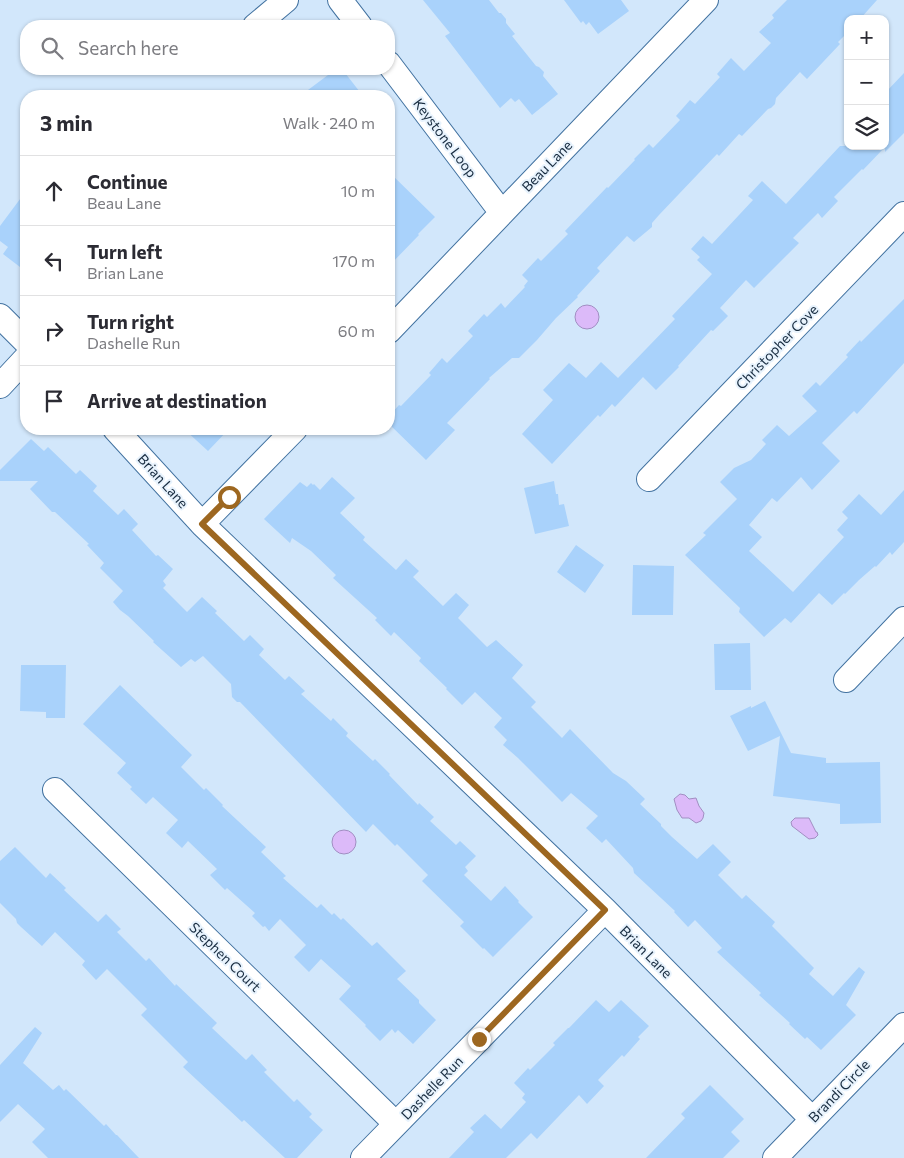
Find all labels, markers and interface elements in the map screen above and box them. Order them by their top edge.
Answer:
map controls [844,15,889,150]
button: + [844,15,889,60]
search box [20,20,395,75]
icon: search [38,34,66,62]
text: Search here [78,36,178,59]
button: − [844,60,889,105]
street label: Keystone Loop [410,95,481,181]
button: layers [844,105,889,150]
text: 3 min [40,110,93,135]
text: Walk · 240 m [283,113,375,132]
street label: Beau Lane [518,136,575,195]
text: Continue [87,170,167,193]
icon: ahead [40,177,68,205]
text: 10 m [341,181,375,200]
text: Beau Lane [87,193,161,212]
text: Turn left [87,240,162,263]
icon: left [40,247,68,275]
text: 170 m [332,251,375,270]
text: Brian Lane [87,263,164,282]
street label: Christopher Cove [732,301,821,393]
text: Turn right [87,310,174,333]
icon: right [40,317,68,345]
text: 60 m [338,321,375,340]
text: Dashelle Run [87,333,180,352]
icon: arrive [40,387,68,415]
text: Arrive at destination [87,389,267,412]
street label: Brian Lane [135,450,192,511]
route start [218,486,241,509]
street label: Stephen Court [186,918,265,995]
street label: Brian Lane [617,922,676,981]
route end [468,1028,491,1051]
street label: Dashelle Run [397,1052,466,1123]
street label: Brandi Circle [805,1056,873,1126]

